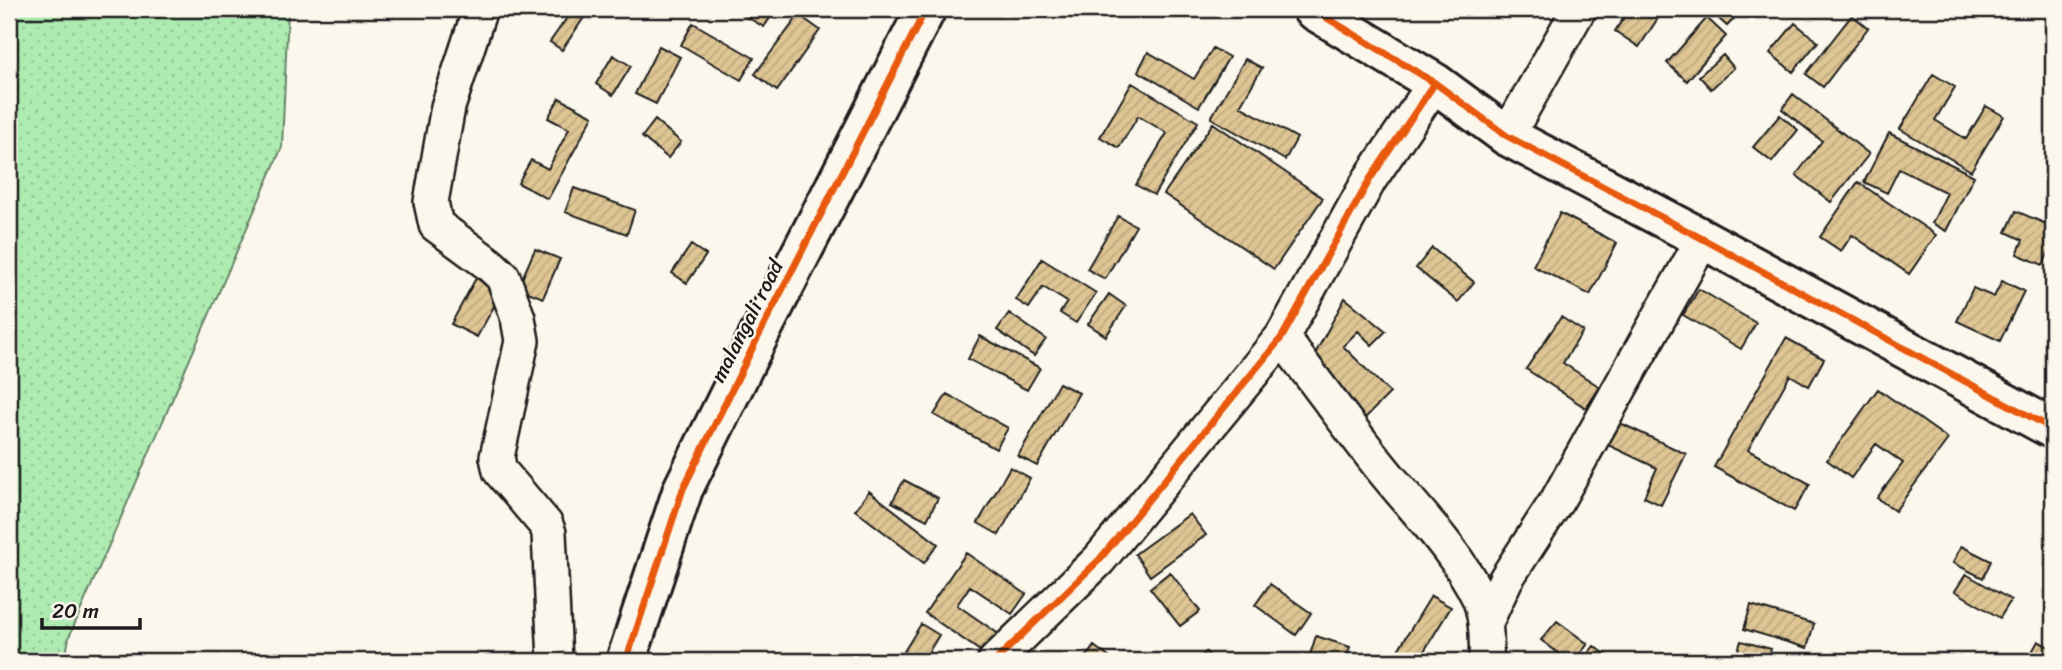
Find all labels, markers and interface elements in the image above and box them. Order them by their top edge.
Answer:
street label: malangali road [700,251,795,389]
scale bar [42,586,140,630]
text: 20 m [52,592,99,630]

